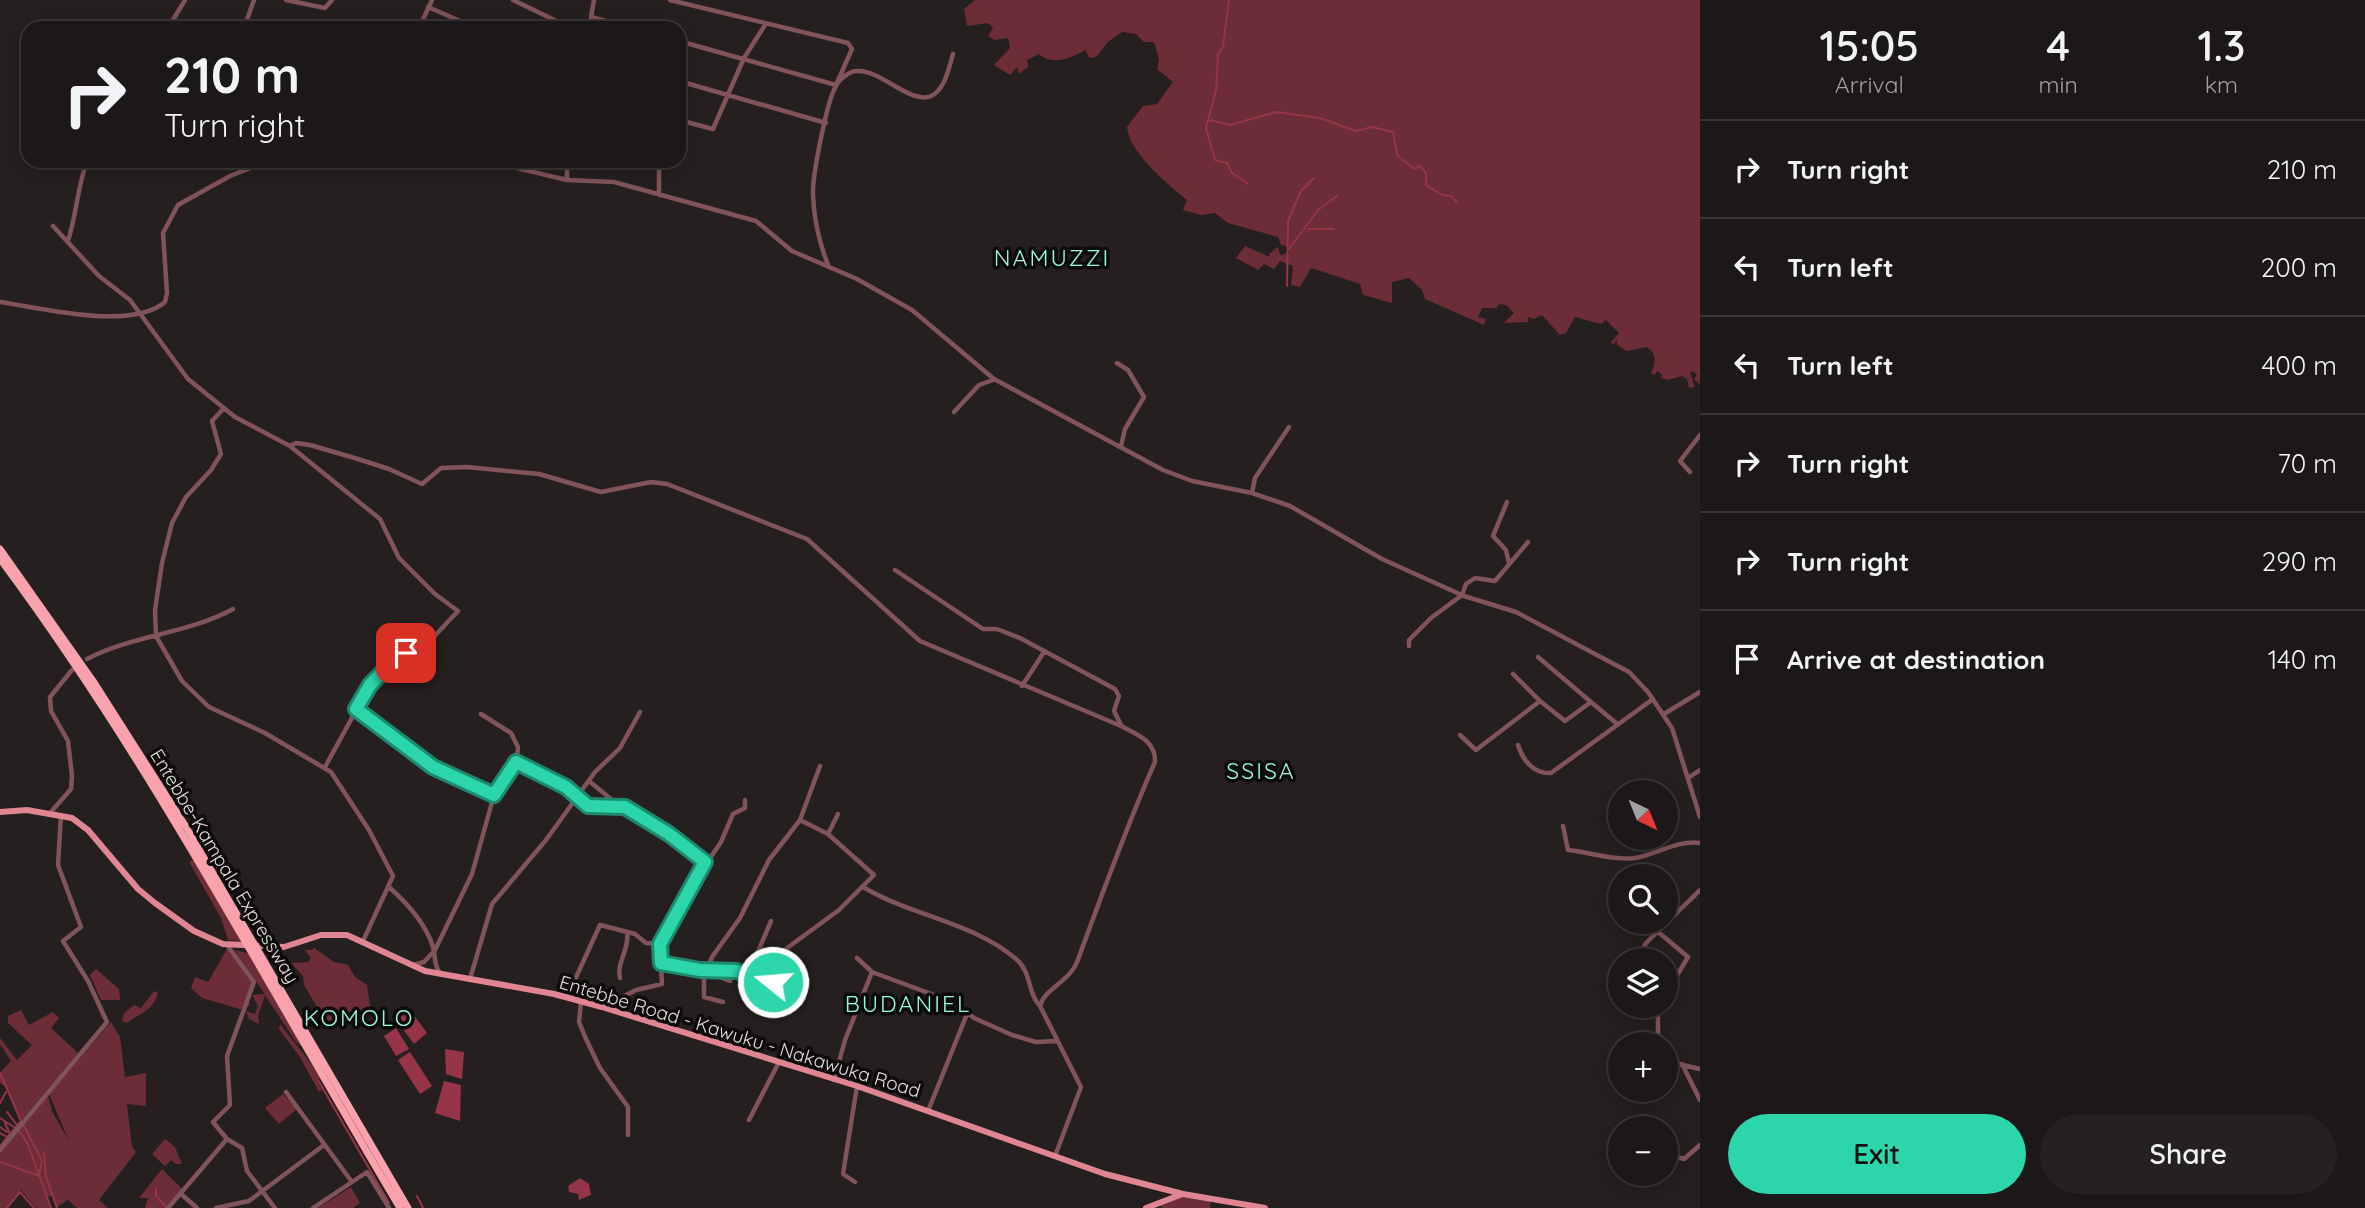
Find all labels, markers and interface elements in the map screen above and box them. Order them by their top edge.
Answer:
text: 15:05 [1820,19,1919,72]
text: 4 [2046,19,2070,72]
text: 1.3 [2197,19,2245,72]
text: 210 m [164,44,300,105]
icon: right [49,49,140,140]
text: Arrival [1835,70,1904,99]
text: min [2039,70,2078,99]
text: km [2205,70,2238,99]
text: Turn right [164,105,305,145]
icon: right [1728,150,1766,188]
text: Turn right [1787,153,1909,186]
text: 210 m [2267,153,2337,186]
district label: NAMUZZI [994,243,1110,272]
icon: left [1728,248,1766,286]
text: Turn left [1787,251,1894,284]
text: 200 m [2261,251,2337,284]
icon: left [1728,346,1766,384]
text: Turn left [1787,349,1894,382]
text: 400 m [2262,349,2337,382]
icon: right [1728,444,1766,482]
text: Turn right [1787,447,1909,480]
text: 70 m [2277,447,2337,480]
icon: right [1728,542,1766,580]
text: Turn right [1787,545,1909,578]
text: 290 m [2262,545,2337,578]
pin [376,623,436,683]
icon: arrive [387,634,425,672]
icon: arrive [1728,640,1766,678]
text: Arrive at destination [1787,643,2045,676]
text: 140 m [2268,643,2337,676]
street label: Entebbe-Kampala Expressway [145,744,305,988]
district label: SSISA [1226,756,1296,785]
north arrow [1608,780,1678,850]
map controls [1608,780,1678,1186]
button: search [1608,864,1678,934]
position arrow [736,945,810,1019]
button: layers [1608,948,1678,1018]
street label: Entebbe Road - Kawuku - Nakawuka Road [556,969,924,1103]
district label: BUDANIEL [845,989,971,1018]
district label: KOMOLO [304,1003,414,1032]
button: + [1608,1032,1678,1102]
button: Exit [1728,1114,2026,1194]
button: Share [2040,1114,2337,1194]
button: − [1608,1116,1678,1186]

